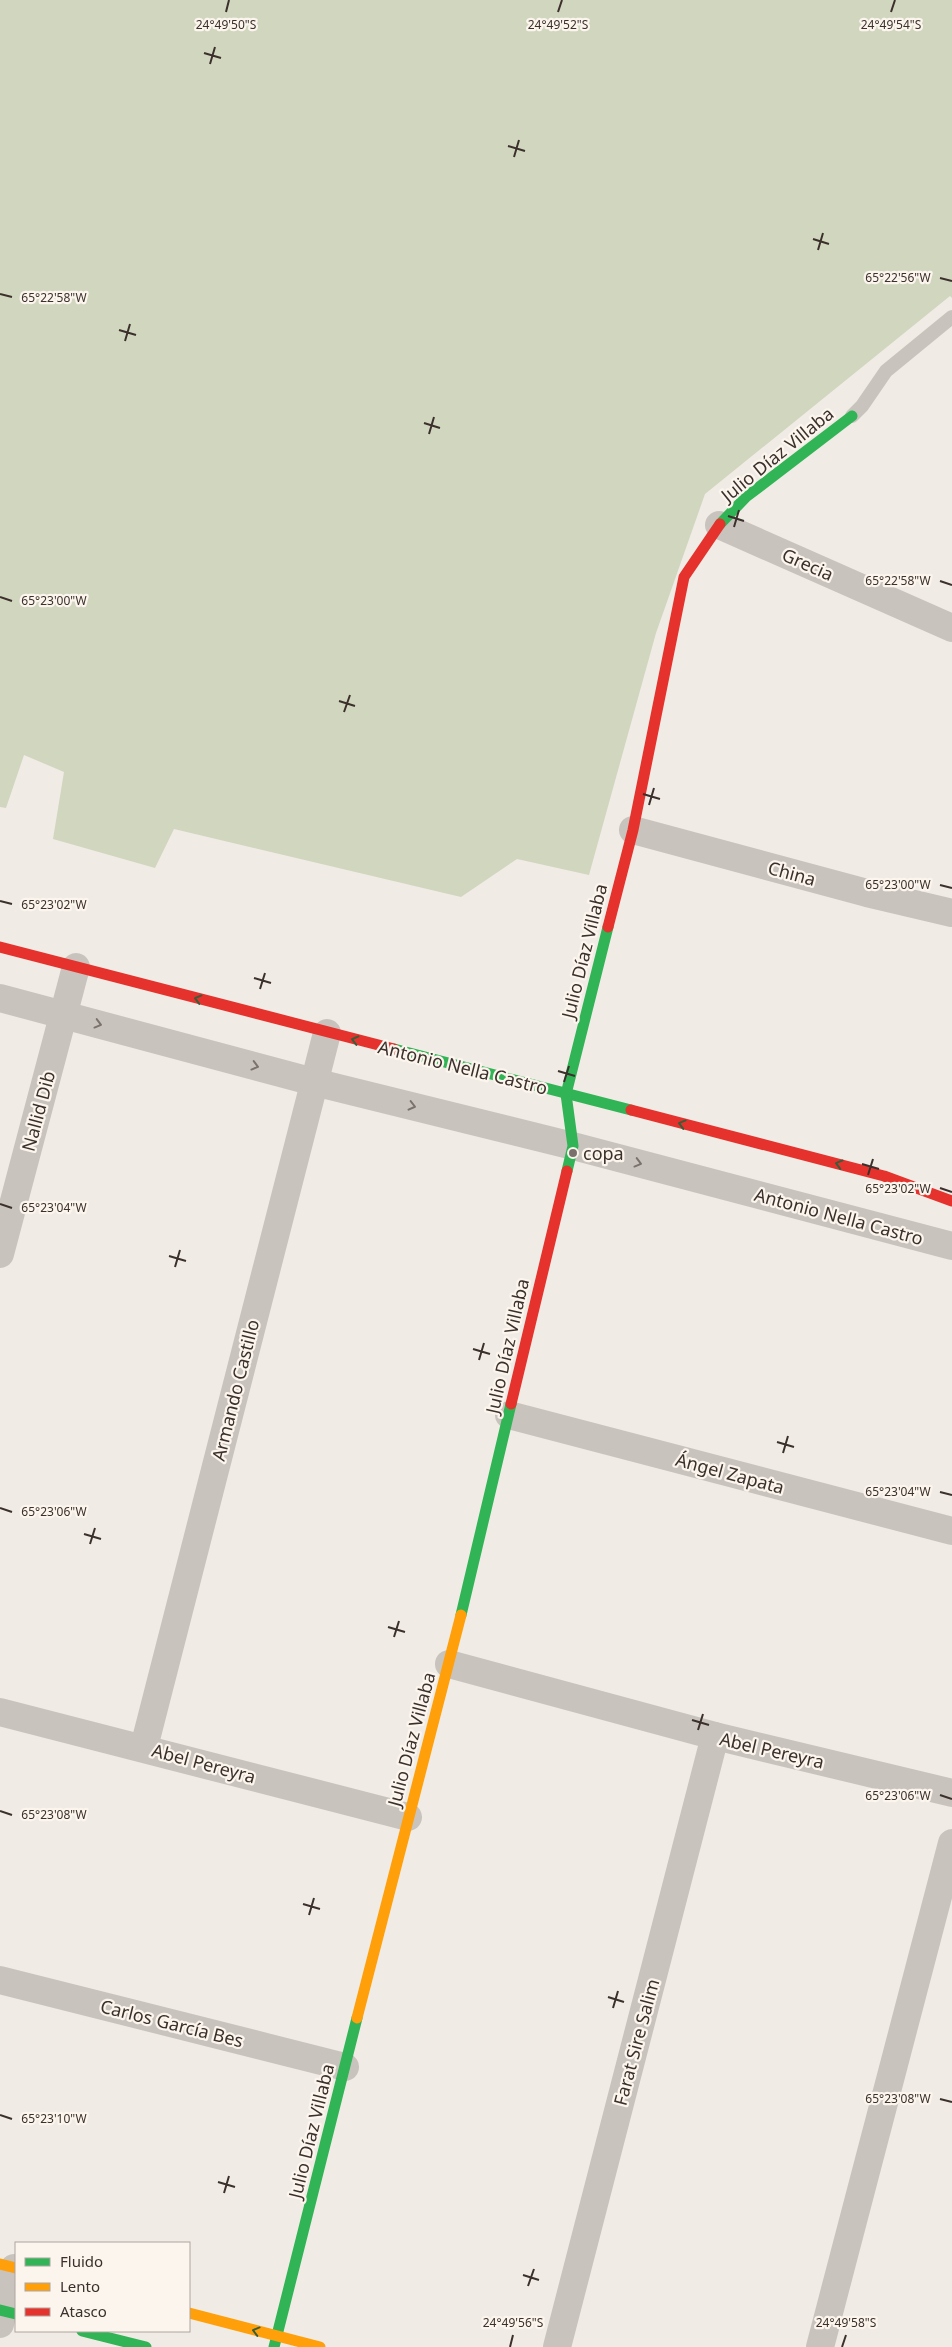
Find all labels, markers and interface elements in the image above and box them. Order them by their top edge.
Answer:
text: 24°49'50"S [196,16,257,33]
text: 24°49'52"S [528,16,589,33]
text: 24°49'54"S [861,16,922,33]
text: 65°22'56"W [865,269,931,286]
text: 65°22'58"W [21,289,87,306]
street label: Julio Díaz Villaba [714,401,838,508]
street label: Grecia [779,542,837,586]
text: 65°22'58"W [865,572,931,589]
text: 65°23'00"W [21,592,87,609]
street label: China [766,855,818,891]
text: 65°23'00"W [865,876,931,893]
street label: Julio Díaz Villaba [555,881,612,1023]
text: 65°23'02"W [21,896,87,913]
one-way arrow [193,994,202,1005]
one-way arrow [93,1018,102,1029]
street label: Antonio Nella Castro [376,1034,550,1100]
one-way arrow [351,1035,360,1046]
one-way arrow [250,1060,259,1071]
street label: Nallid Dib [16,1068,60,1154]
one-way arrow [408,1100,417,1111]
one-way arrow [678,1119,686,1129]
place label: copa [583,1141,624,1165]
marker: copa [567,1147,579,1159]
one-way arrow [633,1157,641,1167]
one-way arrow [836,1160,844,1170]
text: 65°23'02"W [865,1180,931,1197]
street label: Antonio Nella Castro [752,1182,926,1250]
text: 65°23'04"W [21,1199,87,1216]
street label: Julio Díaz Villaba [479,1276,534,1418]
street label: Armando Castillo [206,1317,264,1463]
street label: Ángel Zapata [673,1447,787,1499]
text: 65°23'04"W [865,1483,931,1500]
text: 65°23'06"W [21,1503,87,1520]
street label: Julio Díaz Villaba [381,1669,440,1811]
street label: Abel Pereyra [718,1726,826,1774]
street label: Abel Pereyra [150,1738,258,1788]
text: 65°23'06"W [865,1787,931,1804]
text: 65°23'08"W [21,1806,87,1823]
street label: Farat Sire Salim [608,1976,664,2108]
street label: Carlos García Bes [98,1994,246,2052]
street label: Julio Díaz Villaba [282,2061,339,2203]
text: 65°23'08"W [865,2090,931,2107]
text: 65°23'10"W [21,2110,87,2127]
legend [15,2242,190,2332]
text: Fluido [60,2251,103,2271]
text: Lento [60,2276,100,2296]
text: Atasco [60,2301,107,2321]
text: 24°49'56"S [483,2314,544,2331]
text: 24°49'58"S [816,2314,877,2331]
one-way arrow [252,2326,261,2337]

